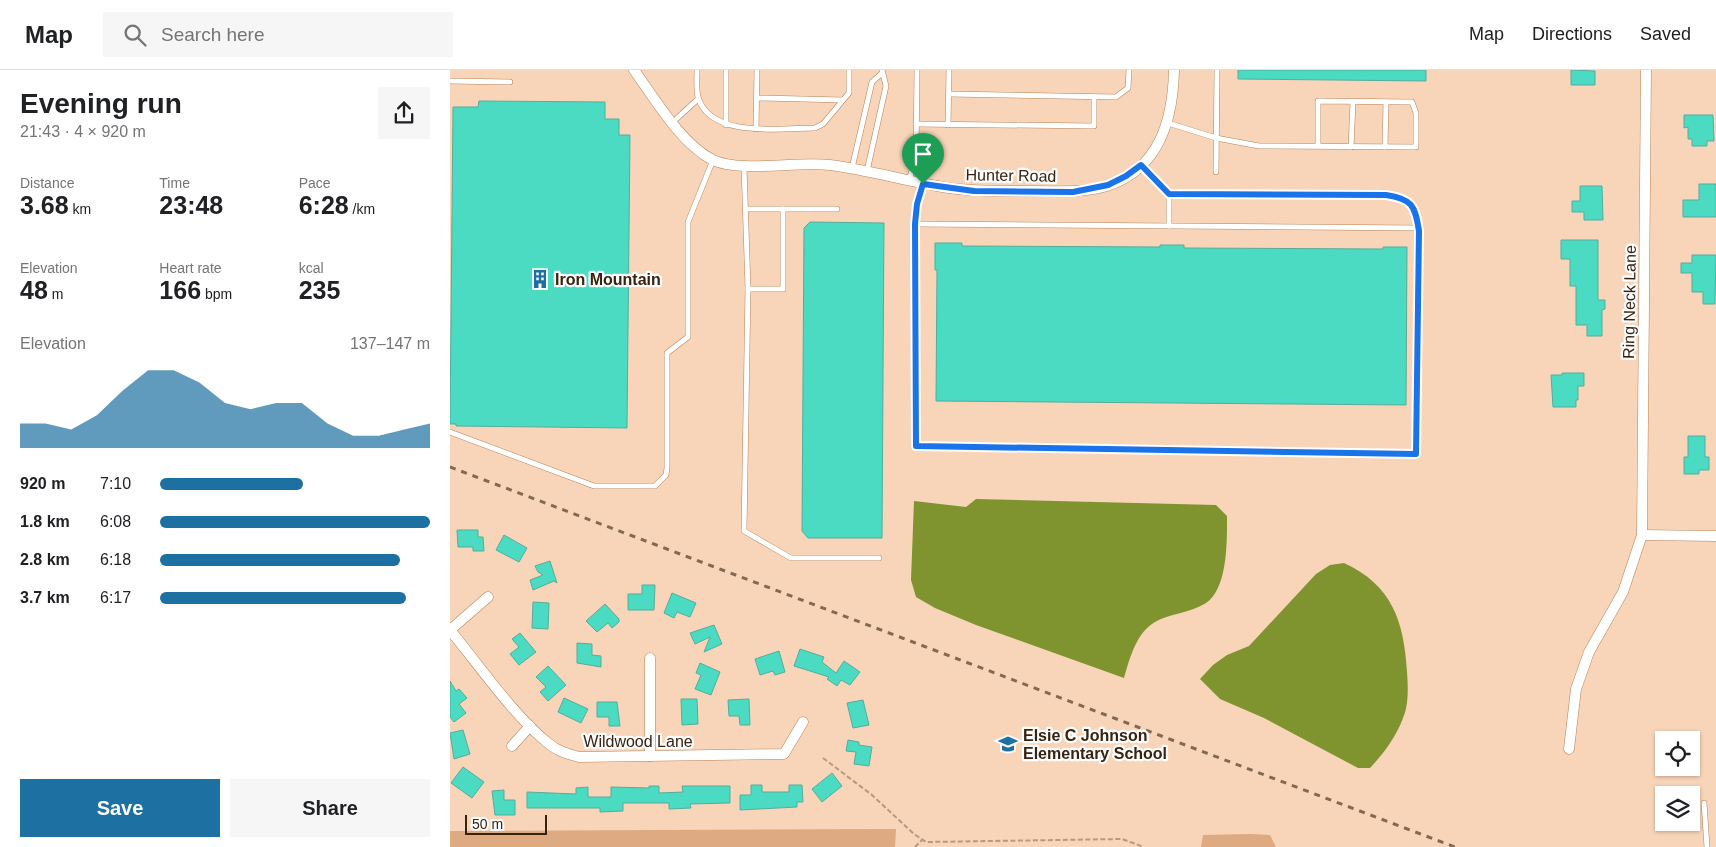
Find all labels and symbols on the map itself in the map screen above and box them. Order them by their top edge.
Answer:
pin [902,133,944,184]
street label: Hunter Road [965,166,1056,185]
street label: Ring Neck Lane [1620,245,1639,359]
building icon: Iron Mountain [529,268,551,290]
place label: Iron Mountain [555,271,661,288]
place label: Elsie C Johnson Elementary School [1023,727,1167,762]
street label: Wildwood Lane [583,733,693,750]
school or university icon: Elsie C Johnson Elementary School [997,733,1019,755]
scale bar [465,812,548,835]

